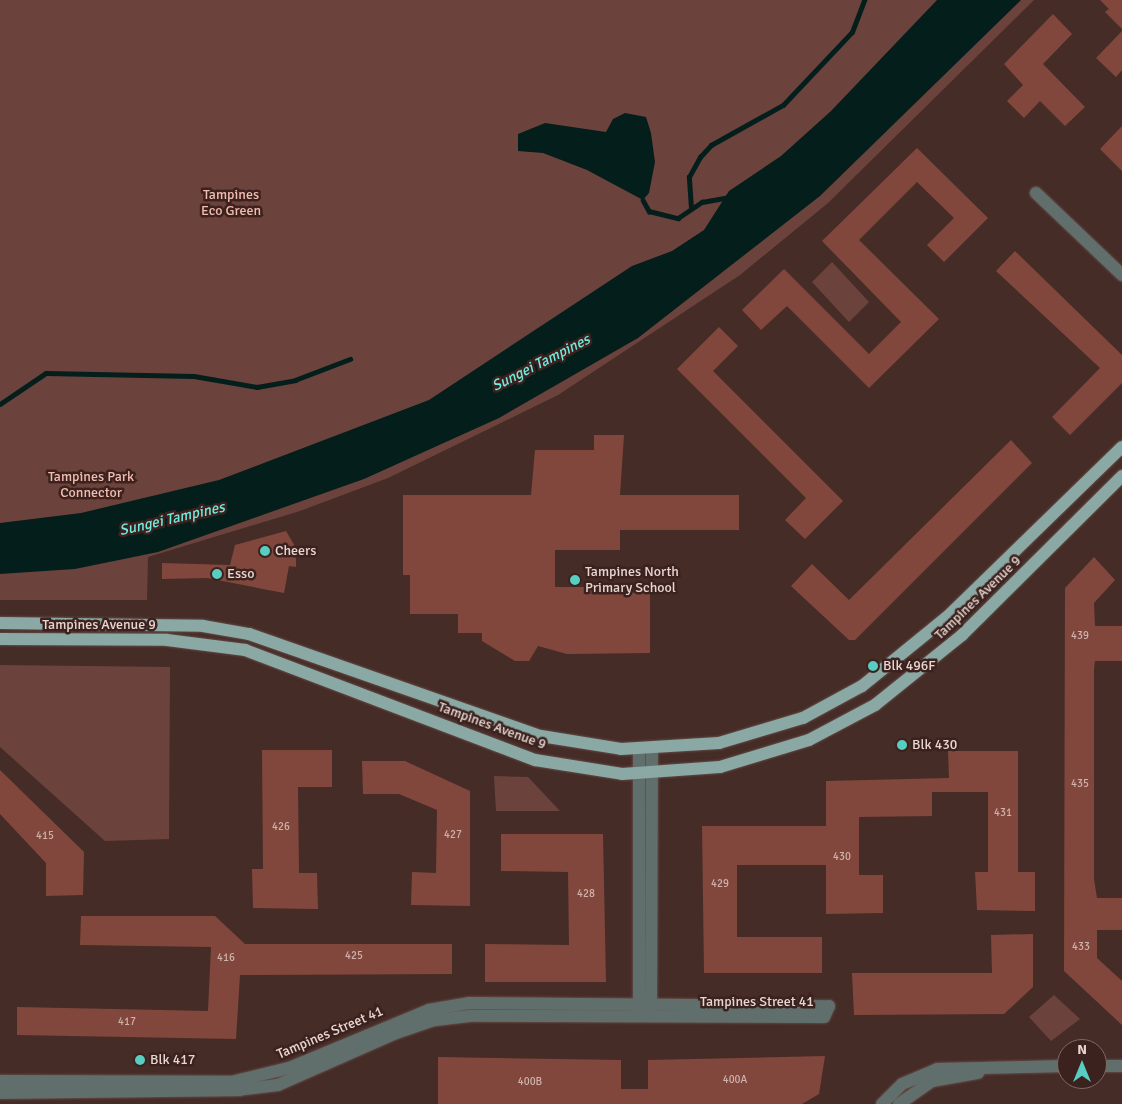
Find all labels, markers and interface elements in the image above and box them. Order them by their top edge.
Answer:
park label: Tampines Eco Green [201,187,261,220]
water label: Sungei Tampines [489,331,593,395]
park label: Tampines Park Connector [48,469,134,502]
water label: Sungei Tampines [118,498,226,540]
place label: Cheers [275,543,316,559]
marker: Cheers [259,545,271,557]
street label: Tampines Avenue 9 [931,552,1025,644]
place label: Tampines North Primary School [585,564,679,596]
place label: Esso [227,566,254,582]
marker: Esso [211,568,223,580]
marker: Tampines North Primary School [569,574,581,586]
street label: Tampines Avenue 9 [42,617,156,633]
house number: 439 [1071,629,1089,643]
place label: Blk 496F [883,658,936,674]
marker: Blk 496F [867,660,879,672]
street label: Tampines Avenue 9 [436,699,548,753]
place label: Blk 430 [912,737,957,753]
marker: Blk 430 [896,739,908,751]
house number: 435 [1071,777,1089,791]
house number: 431 [994,806,1012,820]
house number: 426 [272,820,290,834]
house number: 427 [444,828,462,842]
house number: 415 [36,829,54,843]
house number: 430 [833,850,851,864]
house number: 429 [711,877,729,891]
house number: 428 [577,887,595,901]
house number: 433 [1072,940,1090,954]
house number: 425 [345,949,363,963]
house number: 416 [217,951,235,965]
street label: Tampines Street 41 [700,994,814,1010]
street label: Tampines Street 41 [274,1003,386,1063]
house number: 417 [118,1015,136,1029]
north arrow [1057,1039,1107,1089]
text: N [1077,1041,1087,1058]
place label: Blk 417 [150,1052,195,1068]
marker: Blk 417 [134,1054,146,1066]
house number: 400A [723,1073,747,1087]
house number: 400B [518,1075,542,1089]

